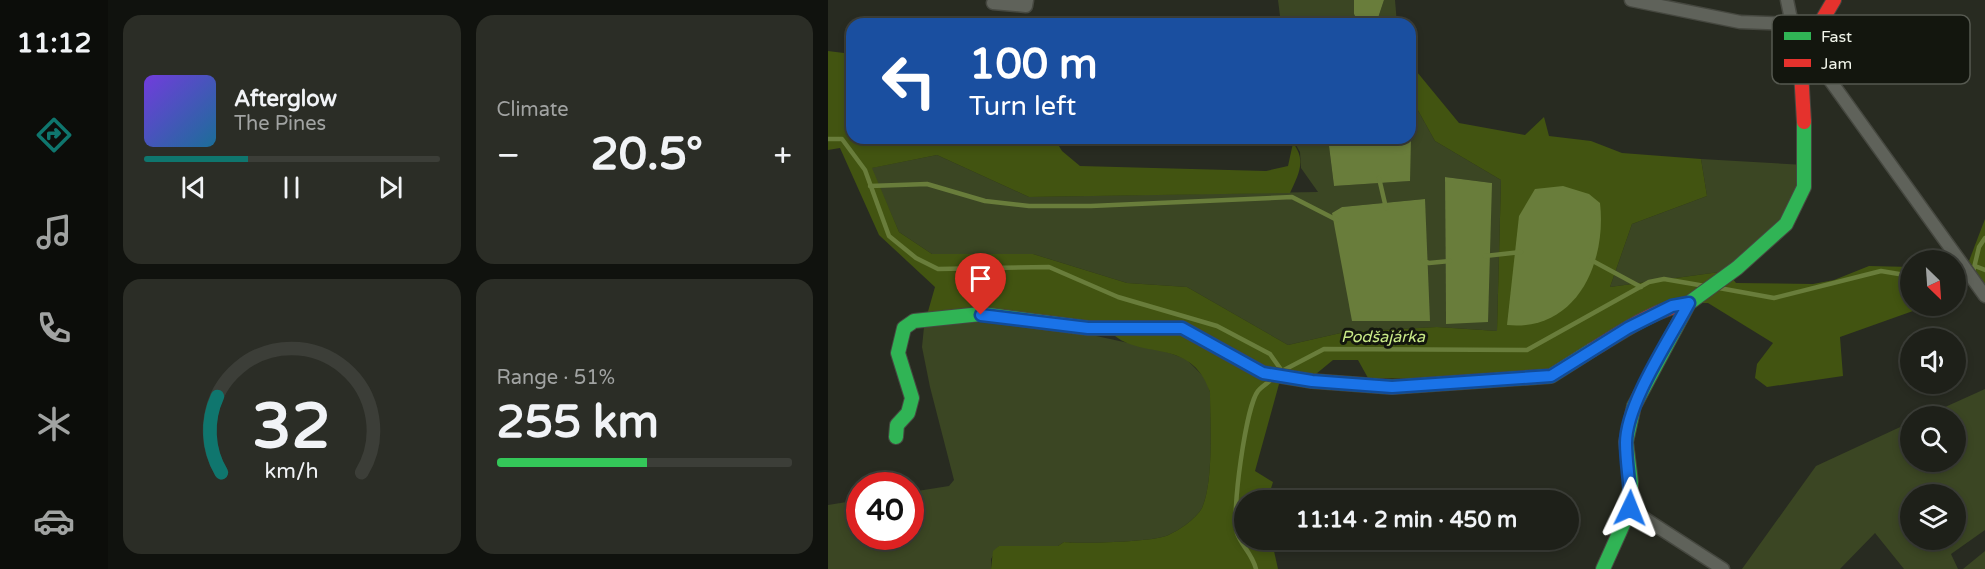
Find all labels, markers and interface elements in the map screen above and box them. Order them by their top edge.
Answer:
legend [1772,15,1970,84]
text: 11:12 [17,27,91,60]
text: Fast [1821,27,1852,47]
text: 100 m [969,39,1098,90]
icon: left [870,42,948,120]
text: Jam [1821,54,1852,74]
text: Afterglow [234,86,337,112]
text: Turn left [969,90,1076,123]
text: Climate [497,98,569,122]
text: The Pines [234,112,326,136]
icon: directions [33,114,75,156]
text: 20.5° [590,128,703,182]
text: − [497,136,520,175]
text: + [773,136,792,175]
icon: previous [177,171,210,204]
icon: pause [275,171,308,204]
icon: next [374,171,407,204]
icon: music [33,211,75,253]
north arrow [1900,250,1966,316]
map controls [1900,250,1966,550]
pin [955,253,1006,315]
icon: arrive [964,262,997,295]
icon: phone [33,307,75,349]
water label: Podšajárka [1341,327,1426,347]
button: sound [1900,328,1966,394]
text: Range · 51% [497,366,615,390]
text: 32 [253,390,331,465]
text: 255 km [497,396,659,450]
icon: climate [33,403,75,445]
button: search [1900,406,1966,472]
text: km/h [265,459,319,485]
speed limit sign: 40 [846,472,924,550]
position arrow [1598,476,1662,540]
button: layers [1900,484,1966,550]
icon: car [33,500,75,542]
text: 11:14 · 2 min · 450 m [1296,507,1517,533]

